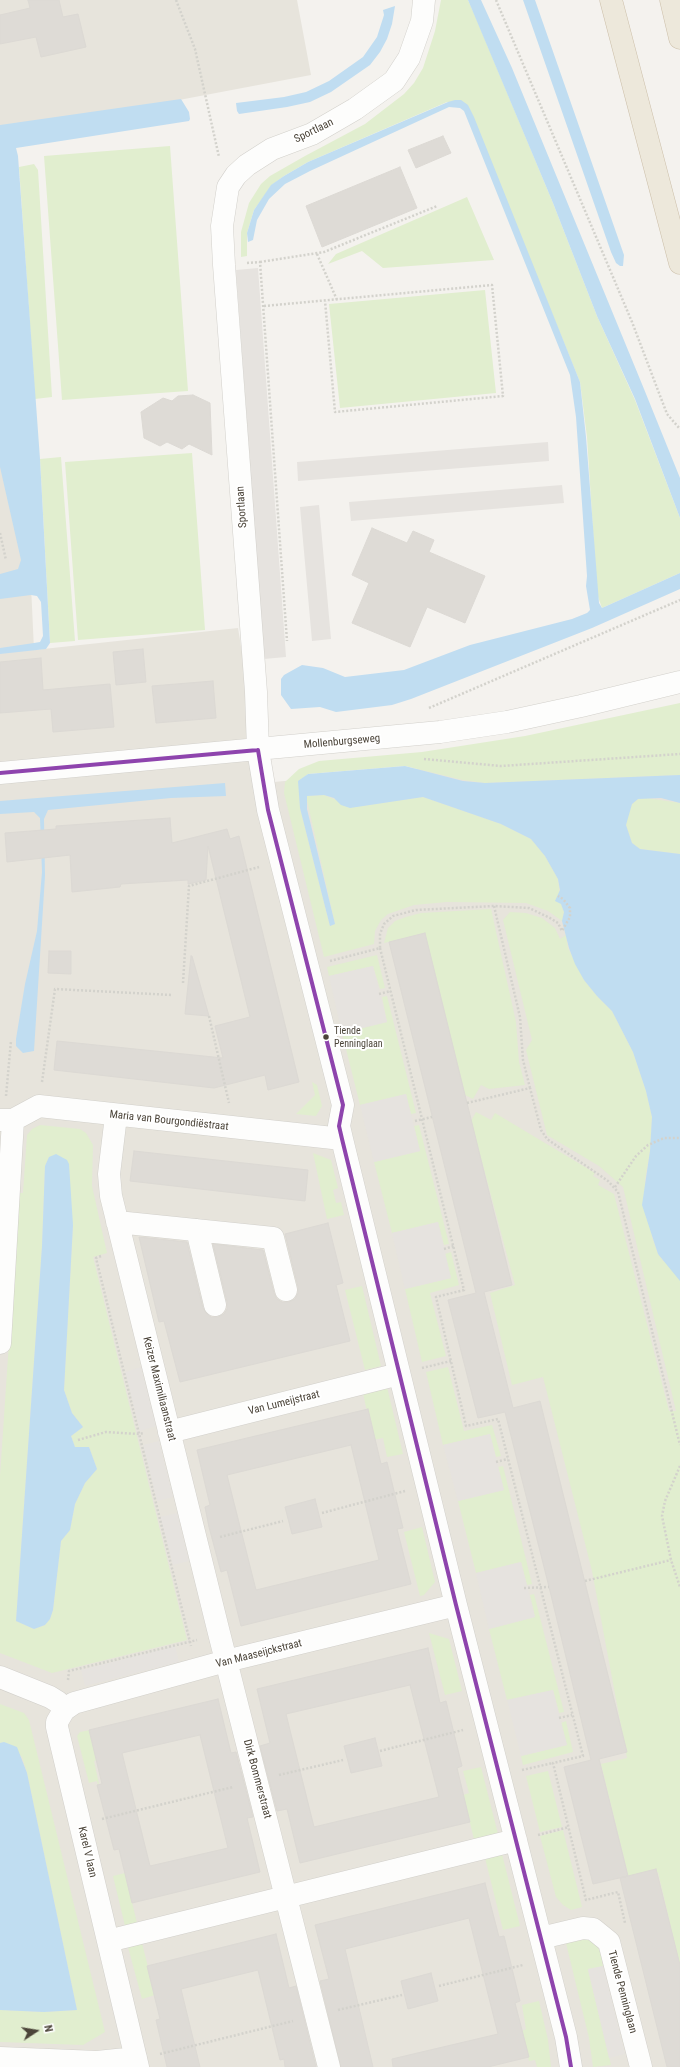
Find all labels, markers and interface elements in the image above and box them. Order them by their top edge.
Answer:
street label: Sportlaan [292,116,336,146]
street label: Sportlaan [234,486,250,528]
street label: Mollenburgseweg [303,732,381,752]
place label: Tiende Penninglaan [334,1025,383,1048]
marker: Tiende Penninglaan [321,1032,331,1042]
street label: Maria van Bourgondiëstraat [109,1108,229,1134]
street label: Keizer Maximiliaanstraat [140,1335,178,1443]
street label: Van Lumeijstraat [247,1388,321,1418]
street label: Van Maaseijckstraat [215,1637,303,1671]
street label: Dirk Bommerstraat [240,1738,274,1820]
street label: Karel V laan [75,1825,99,1879]
street label: Tiende Penninglaan [605,1949,639,2035]
north arrow [16,2011,56,2051]
text: N [41,2024,55,2033]

